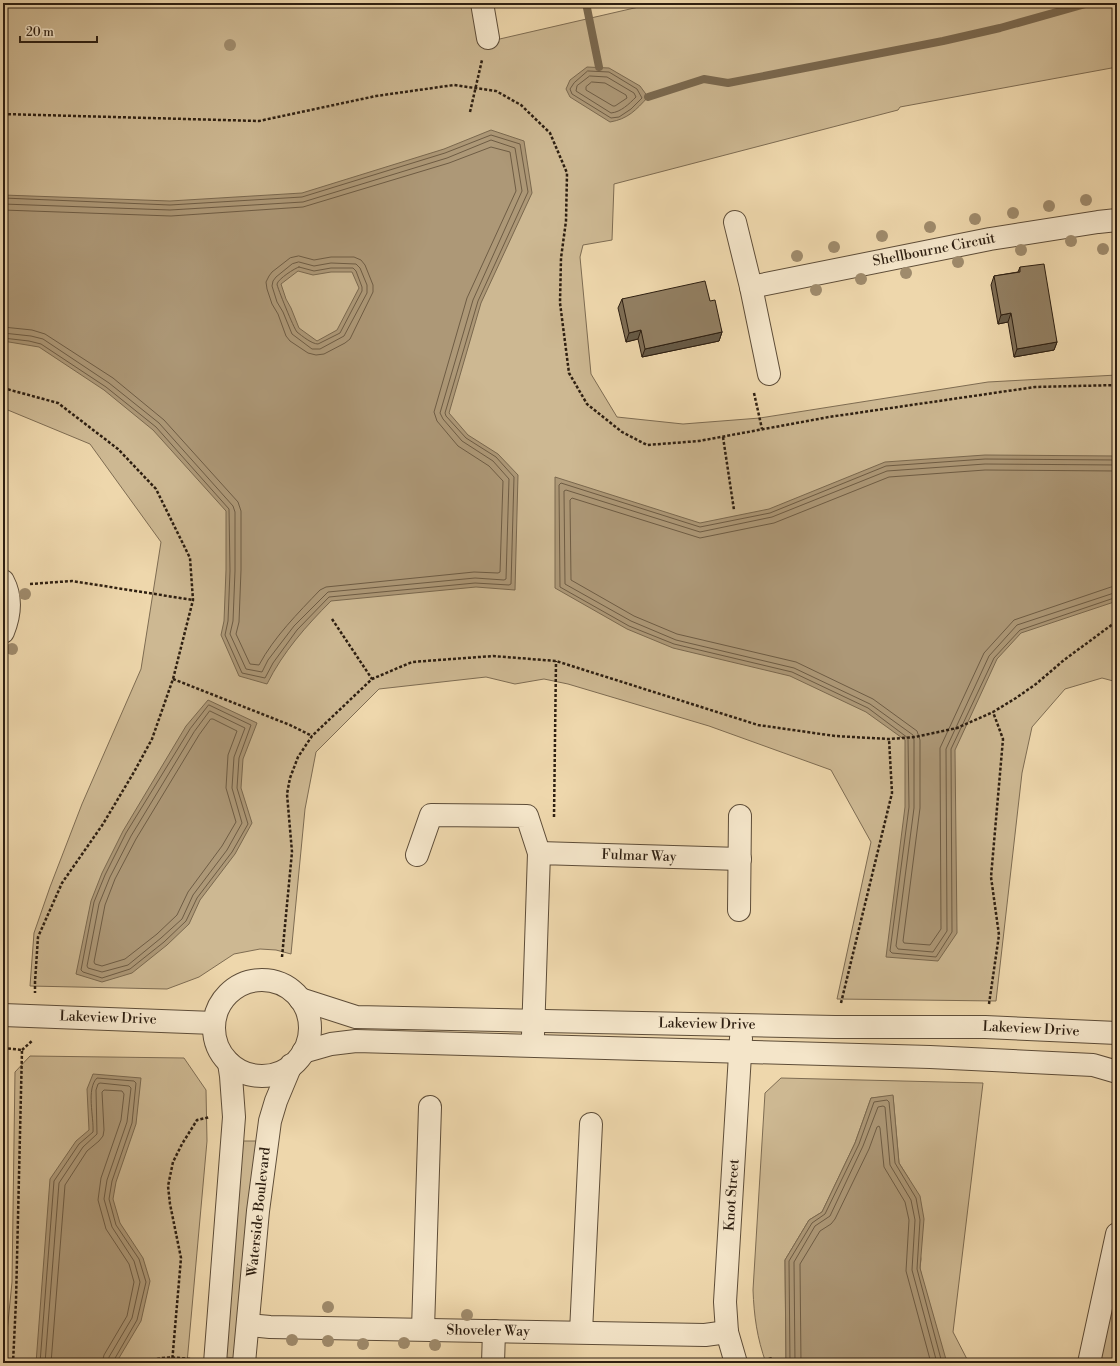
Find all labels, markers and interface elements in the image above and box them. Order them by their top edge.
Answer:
scale bar [20,18,97,44]
text: 20 m [26,25,54,40]
street label: Shellbourne Circuit [871,229,997,271]
street label: Fulmar Way [601,846,677,866]
street label: Lakeview Drive [59,1007,157,1029]
street label: Lakeview Drive [658,1014,756,1034]
street label: Lakeview Drive [982,1017,1080,1041]
street label: Waterside Boulevard [243,1146,275,1279]
street label: Knot Street [721,1158,743,1232]
street label: Shoveler Way [446,1321,530,1341]

